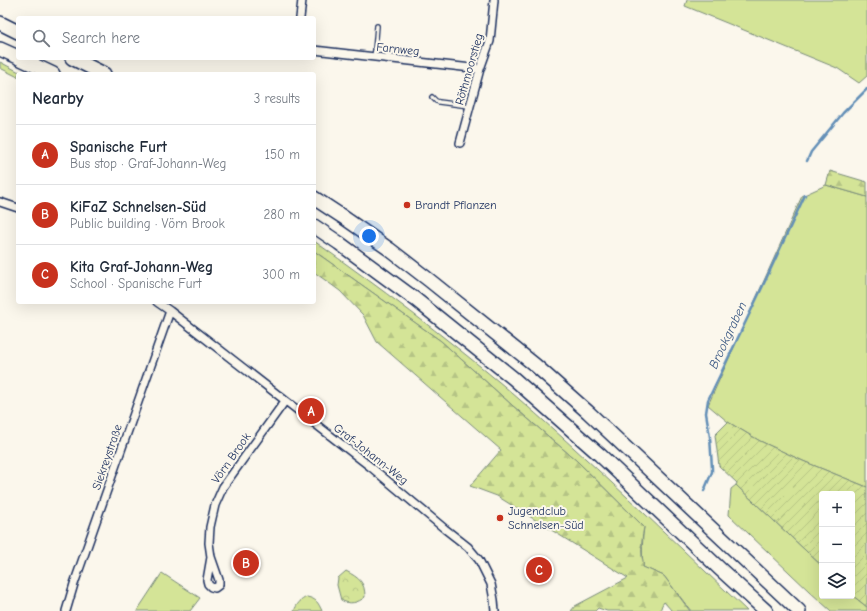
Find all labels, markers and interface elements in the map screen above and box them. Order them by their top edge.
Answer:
search box [16,16,316,60]
icon: search [30,27,52,49]
text: Search here [62,29,140,47]
street label: Röthmoorstieg [452,31,486,107]
street label: Farnweg [376,40,420,58]
text: Nearby [32,89,83,108]
text: 3 results [254,91,300,106]
text: Spanische Furt [70,138,167,156]
text: A [41,147,49,162]
text: 150 m [265,147,300,162]
text: Bus stop · Graf-Johann-Weg [70,156,226,171]
text: KiFaZ Schnelsen-Süd [70,198,206,216]
place label: Brandt Pflanzen [415,198,497,212]
marker: Brandt Pflanzen [402,200,412,210]
text: B [41,207,49,222]
text: 280 m [263,207,300,222]
text: Public building · Vörn Brook [70,216,225,231]
your location [359,226,379,246]
text: Kita Graf-Johann-Weg [70,258,213,276]
text: C [41,267,49,282]
text: 300 m [262,267,300,282]
text: School · Spanische Furt [70,276,201,291]
water label: Brookgraben [705,299,749,371]
pin: A [298,396,324,426]
street label: Graf-Johann-Weg [331,421,411,487]
street label: Siekreystraße [89,422,125,492]
street label: Vörn Brook [209,430,254,486]
map controls [819,491,855,599]
button: + [819,491,855,527]
place label: Jugendclub Schnelsen-Süd [508,504,584,532]
marker: Jugendclub Schnelsen-Süd [495,513,505,523]
button: − [819,527,855,563]
pin: B [233,548,259,578]
pin: C [526,555,552,585]
button: layers [819,563,855,599]

